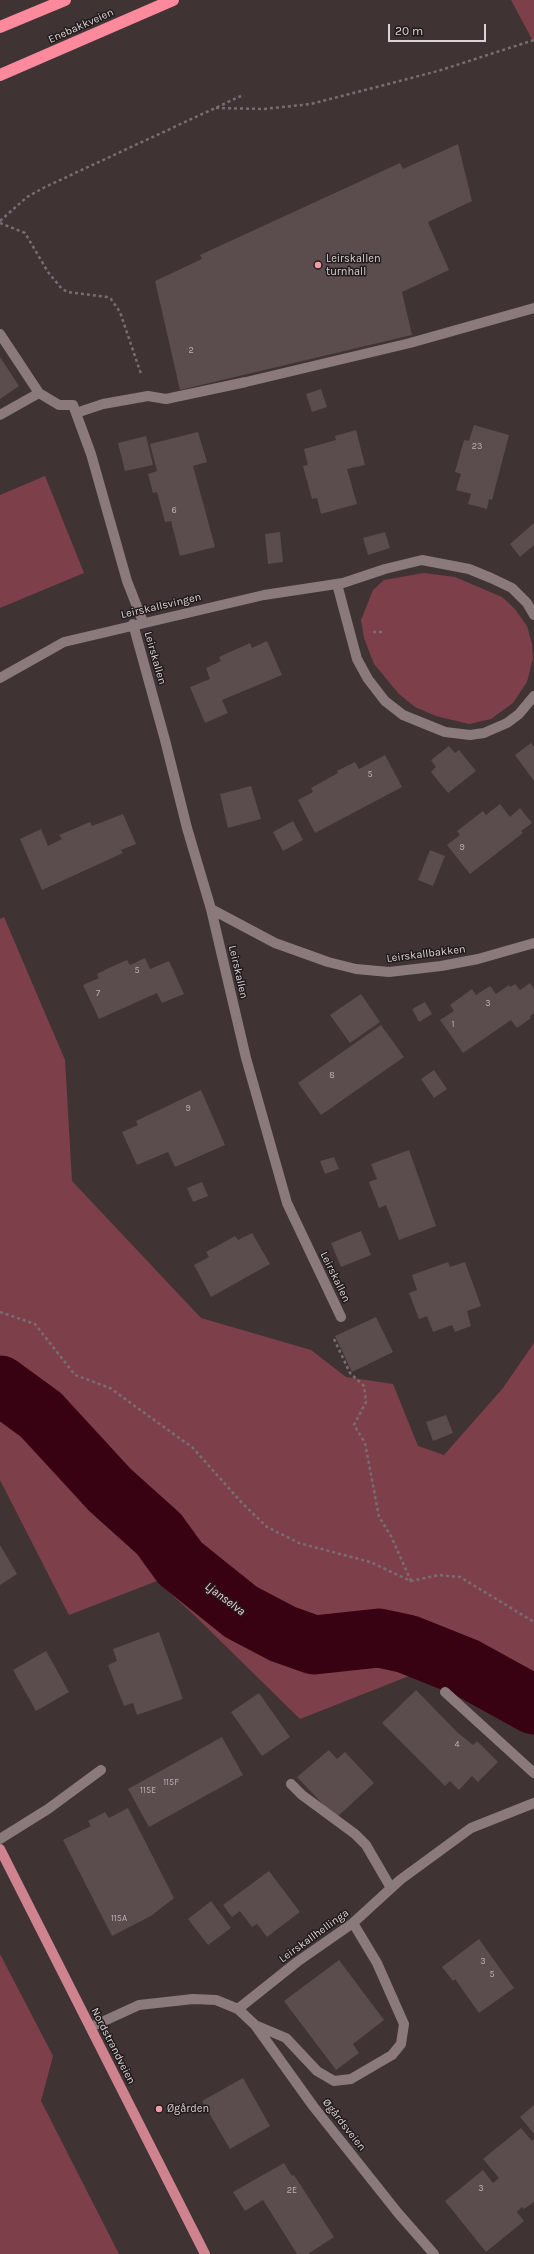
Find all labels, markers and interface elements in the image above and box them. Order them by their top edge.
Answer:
street label: Enebakkveien [46,6,116,46]
scale bar [390,16,488,42]
text: 20 m [395,24,423,38]
place label: Leirskallen turnhall [326,252,381,278]
marker: Leirskallen turnhall [313,260,323,270]
house number: 2 [188,345,194,355]
house number: 23 [472,441,482,451]
house number: 6 [171,505,177,515]
street label: Leirskallsvingen [120,590,202,622]
street label: Leirskallen [141,630,169,686]
house number: 5 [367,769,373,779]
house number: 9 [459,842,465,852]
street label: Leirskallbakken [386,943,466,965]
street label: Leirskallen [225,944,251,1000]
house number: 5 [134,965,140,975]
house number: 7 [96,988,100,998]
house number: 3 [485,998,491,1008]
house number: 1 [452,1019,454,1029]
house number: 8 [329,1070,335,1080]
house number: 9 [185,1103,191,1113]
street label: Leirskallen [317,1250,353,1304]
water label: Ljanselva [202,1579,248,1619]
house number: 4 [454,1739,460,1749]
house number: 115F [163,1777,179,1787]
house number: 115E [140,1785,156,1795]
street label: Leirskallhellinga [277,1906,351,1966]
house number: 115A [111,1913,127,1923]
house number: 3 [480,1956,486,1966]
house number: 5 [489,1969,495,1979]
street label: Nordstrandveien [88,2006,138,2086]
street label: Øgårdsveien [320,2096,368,2154]
place label: Øgården [167,2102,209,2116]
marker: Øgården [154,2104,164,2114]
house number: 3 [478,2183,484,2193]
house number: 2E [287,2185,297,2195]

